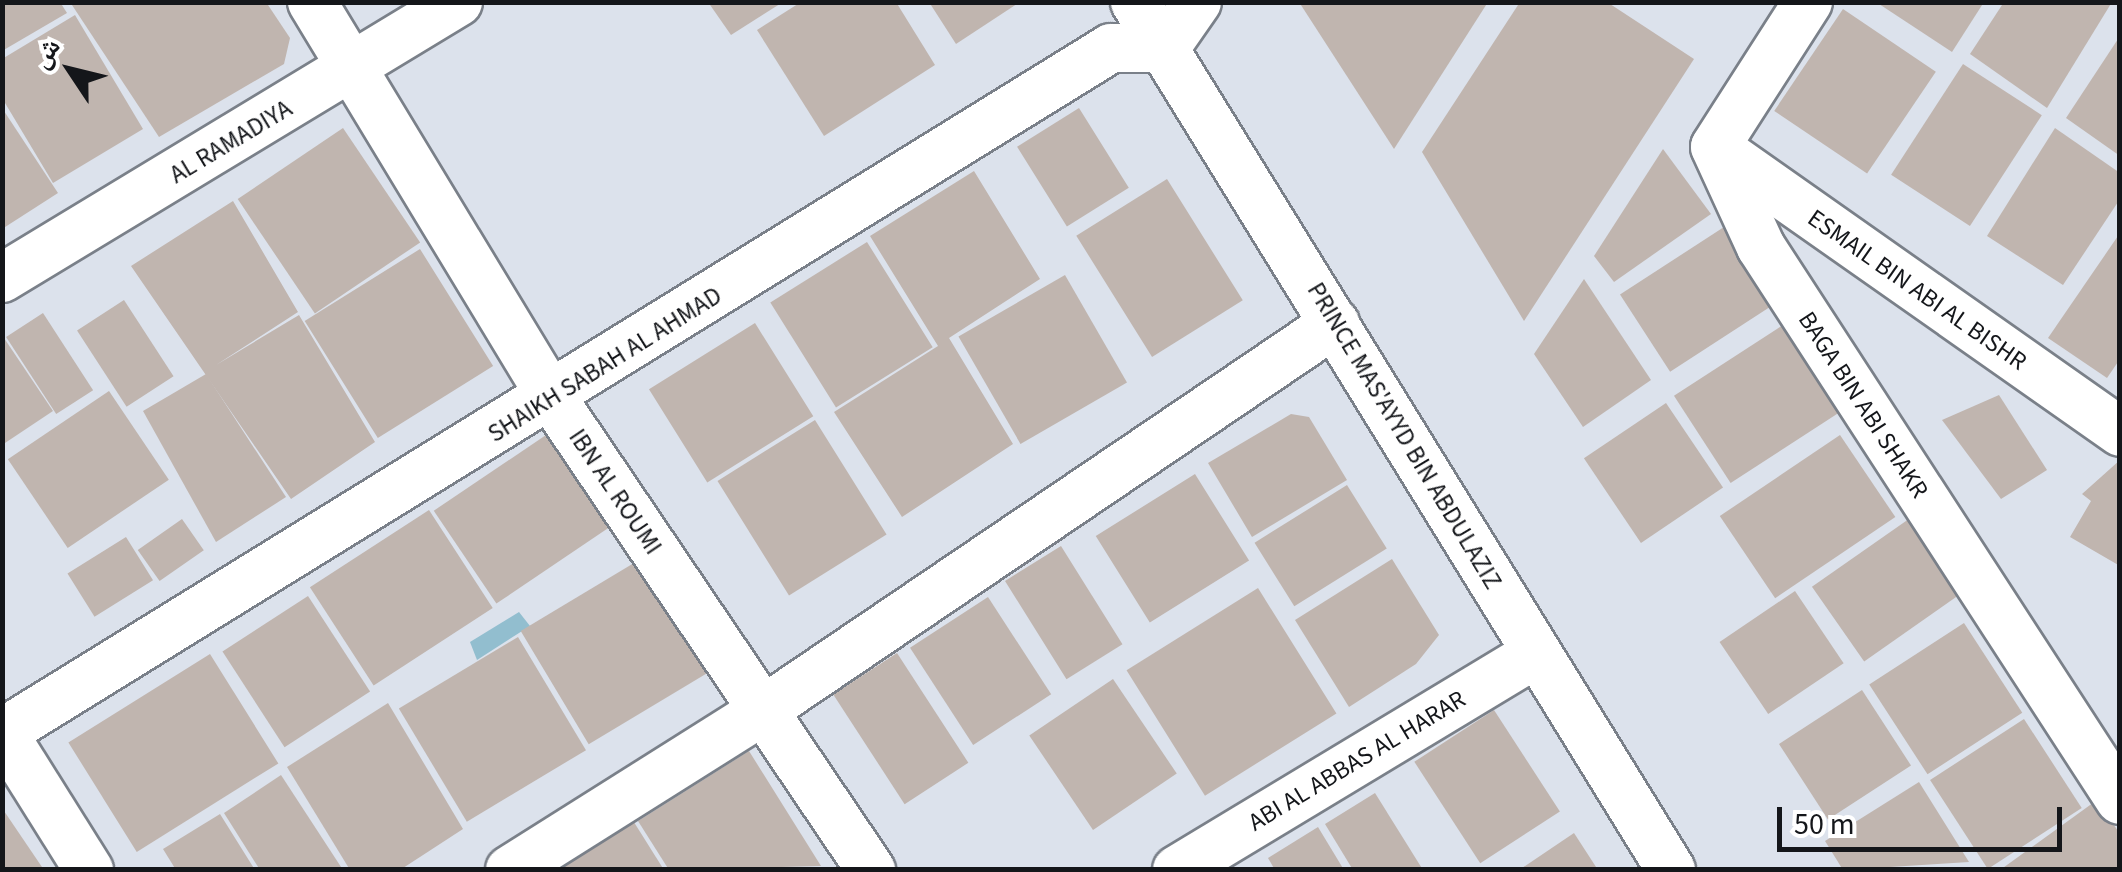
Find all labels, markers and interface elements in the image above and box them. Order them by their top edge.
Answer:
north arrow [20,20,120,120]
text: ش [21,29,70,76]
street label: AL RAMADIYA [164,94,298,190]
street label: ESMAIL BIN ABI AL BISHR [1802,203,2032,377]
street label: PRINCE MAS'AYYD BIN ABDULAZIZ [1300,277,1508,595]
street label: SHAIKH SABAH AL AHMAD [483,281,727,449]
street label: BAGA BIN ABI SHAKR [1792,306,1934,504]
street label: IBN AL ROUMI [562,424,668,560]
street label: ABI AL ABBAS AL HARAR [1243,684,1471,838]
scale bar [1782,787,2067,849]
text: 50 m [1794,803,1855,846]

